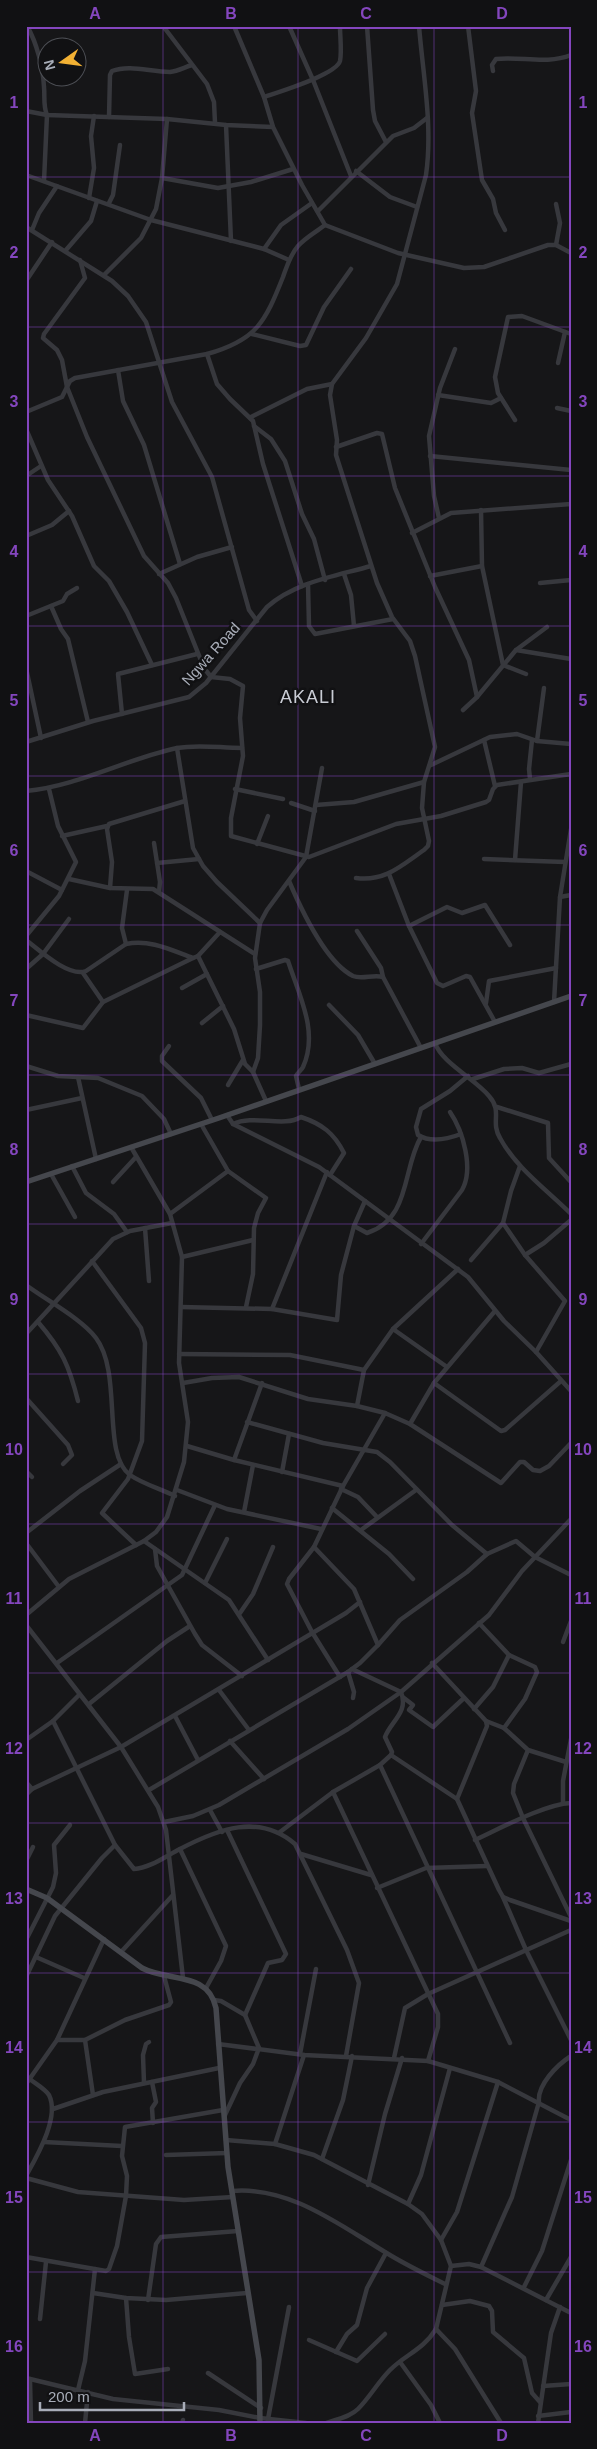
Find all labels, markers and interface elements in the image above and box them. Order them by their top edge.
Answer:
text: A [89,5,101,22]
text: B [225,5,237,22]
text: C [360,5,372,22]
text: D [496,5,508,22]
north arrow [38,38,88,88]
text: N [40,58,58,72]
text: 1 [10,94,19,111]
text: 1 [579,94,588,111]
text: 2 [10,244,19,261]
text: 2 [579,244,588,261]
text: 3 [10,393,19,410]
text: 3 [579,393,588,410]
text: 4 [10,543,19,560]
text: 4 [579,543,588,560]
street label: Ngwa Road [178,619,243,688]
district label: AKALI [280,687,336,707]
text: 5 [10,692,19,709]
text: 5 [579,692,588,709]
text: 6 [10,842,19,859]
text: 6 [579,842,588,859]
text: 7 [10,992,19,1009]
text: 7 [579,992,588,1009]
text: 8 [10,1141,19,1158]
text: 8 [579,1141,588,1158]
text: 9 [10,1291,19,1308]
text: 9 [579,1291,588,1308]
text: 10 [5,1441,23,1458]
text: 10 [574,1441,592,1458]
text: 11 [6,1590,23,1607]
text: 11 [575,1590,592,1607]
text: 12 [5,1740,23,1757]
text: 12 [574,1740,592,1757]
text: 13 [5,1890,23,1907]
text: 13 [574,1890,592,1907]
text: 14 [5,2039,23,2056]
text: 14 [574,2039,592,2056]
text: 15 [5,2189,23,2206]
text: 15 [574,2189,592,2206]
text: 16 [5,2338,23,2355]
text: 16 [574,2338,592,2355]
scale bar [40,2379,184,2411]
text: 200 m [48,2388,90,2405]
text: A [89,2427,101,2444]
text: B [225,2427,237,2444]
text: C [360,2427,372,2444]
text: D [496,2427,508,2444]

